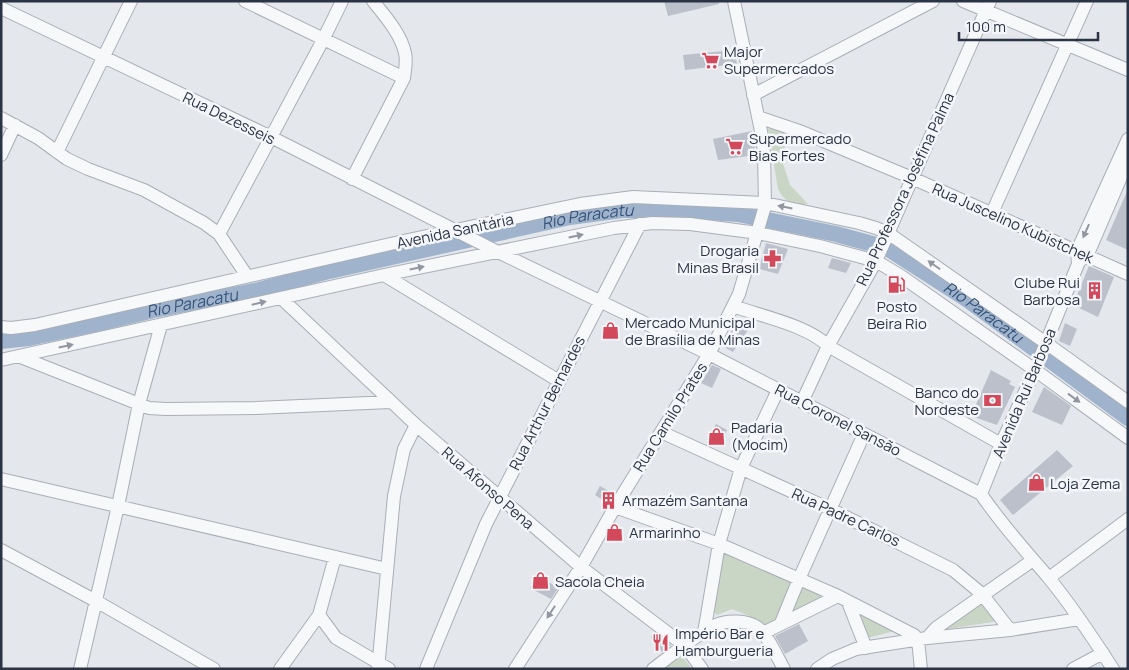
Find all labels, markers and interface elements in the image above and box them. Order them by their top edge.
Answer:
scale bar [959,10,1098,42]
text: 100 m [966,16,1006,37]
place label: Major Supermercados [724,41,834,79]
supermarket icon: Major Supermercados [700,50,720,70]
street label: Rua Dezesseis [179,87,279,150]
street label: Rua Professora Joséfina Palma [851,89,959,289]
place label: Supermercado Bias Fortes [749,128,851,166]
supermarket icon: Supermercado Bias Fortes [725,137,745,157]
street label: Rua Juscelino Kubistchek [929,178,1098,268]
water label: Rio Paracatu [539,199,635,234]
one-way arrow [777,203,792,211]
street label: Avenida Sanitária [395,208,515,254]
one-way arrow [1082,224,1090,238]
one-way arrow [569,231,585,239]
place label: Drogaria Minas Brasil [677,240,759,278]
pharmacy icon: Drogaria Minas Brasil [763,249,783,269]
one-way arrow [927,260,940,270]
one-way arrow [410,264,426,272]
place label: Clube Rui Barbosa [1014,272,1080,310]
fuel station icon: Posto Beira Rio [887,275,907,295]
water label: Rio Paracatu [940,276,1029,349]
building icon: Clube Rui Barbosa [1084,281,1104,301]
water label: Rio Paracatu [144,283,241,322]
place label: Posto Beira Rio [867,296,927,334]
one-way arrow [251,299,266,307]
place label: Mercado Municipal de Brasília de Minas [625,312,760,350]
shop icon: Mercado Municipal de Brasília de Minas [601,321,621,341]
street label: Avenida Rui Barbosa [987,325,1061,461]
street label: Rua Arthur Bernardes [504,332,590,474]
one-way arrow [58,342,73,350]
street label: Rua Camilo Prates [628,358,712,476]
street label: Rua Coronel Sansão [771,379,905,461]
place label: Banco do Nordeste [915,382,979,420]
bank icon: Banco do Nordeste [983,391,1003,411]
one-way arrow [1067,393,1080,404]
place label: Padaria (Mocim) [731,417,789,455]
shop icon: Padaria (Mocim) [707,426,727,446]
street label: Rua Afonso Pena [437,442,539,534]
shop icon: Loja Zema [1026,473,1046,493]
place label: Loja Zema [1050,473,1120,494]
street label: Rua Padre Carlos [788,483,904,551]
building icon: Armazém Santana [598,490,618,510]
place label: Armazém Santana [622,490,748,511]
shop icon: Armarinho [605,522,625,542]
place label: Armarinho [629,522,701,543]
shop icon: Sacola Cheia [531,571,551,591]
place label: Sacola Cheia [555,571,645,592]
one-way arrow [547,606,556,619]
place label: Império Bar e Hamburgueria [675,623,773,661]
restaurant icon: Império Bar e Hamburgueria [651,632,671,652]

